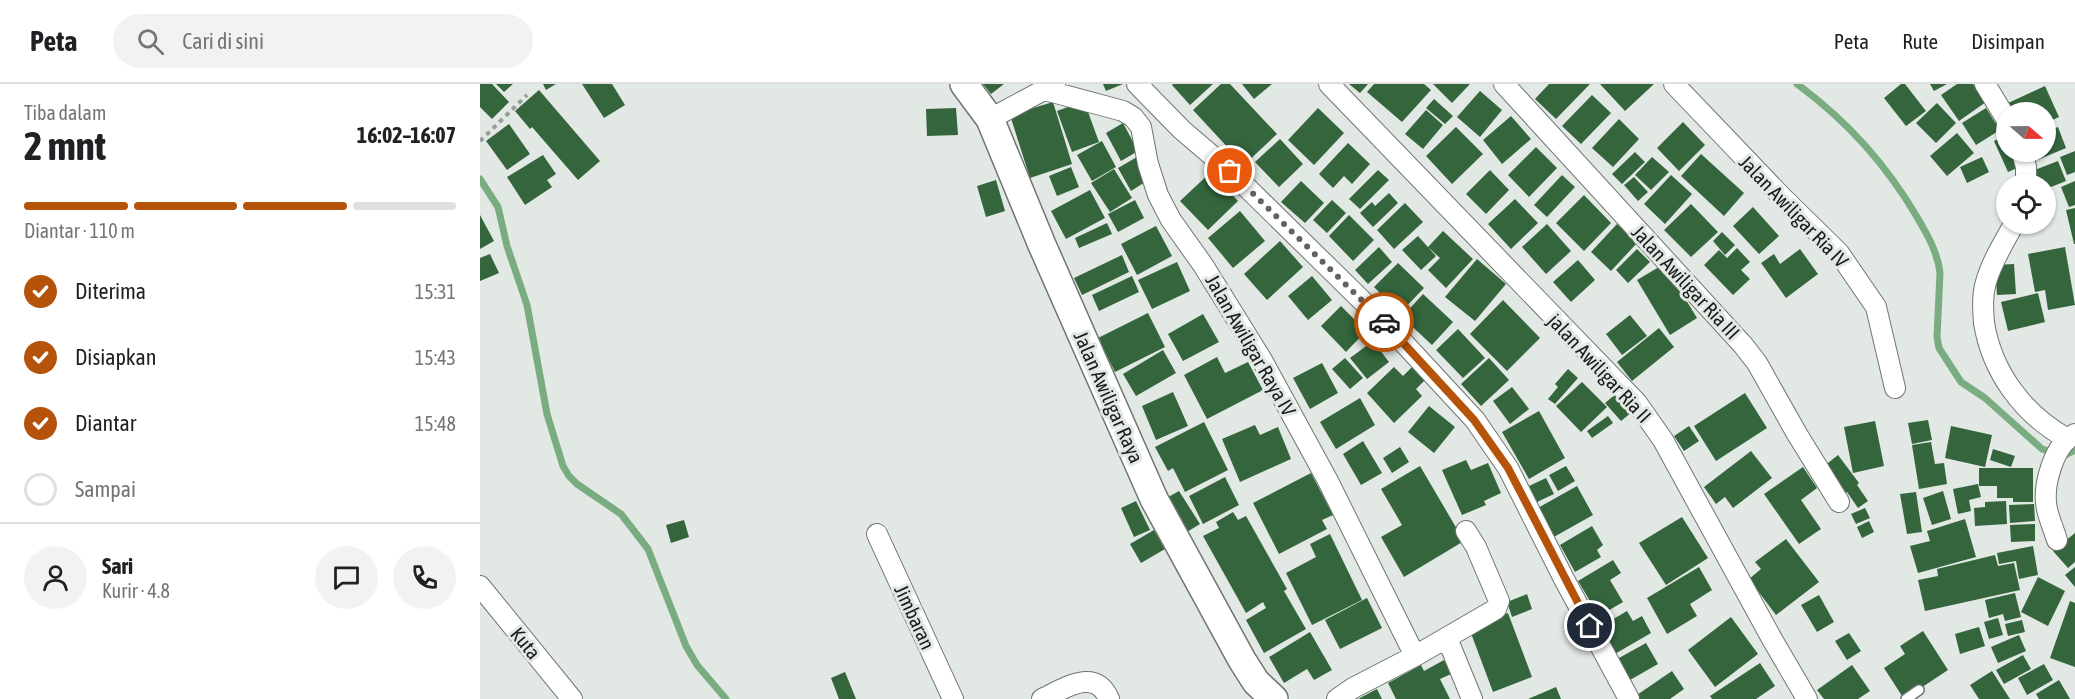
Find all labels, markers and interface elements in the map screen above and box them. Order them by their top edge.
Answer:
search box [113,14,533,68]
text: Peta [30,25,77,57]
icon: search [134,25,167,58]
text: Cari di sini [182,28,264,54]
text: Peta [1834,29,1869,53]
text: Rute [1902,29,1938,53]
text: Disimpan [1971,29,2045,53]
text: Tiba dalam [24,101,106,124]
north arrow [1996,102,2056,162]
map controls [1996,102,2056,234]
text: 16:02–16:07 [357,122,456,148]
text: 2 mnt [24,124,106,168]
pin [1204,145,1255,196]
street label: Jalan Awiligar Ria IV [1735,150,1853,272]
icon: bag [1213,154,1246,187]
button: locate [1996,174,2056,234]
text: Diantar · 110 m [24,219,135,242]
street label: Jalan Awiligar Ria III [1627,220,1745,344]
street label: Jalan Awiligar Raya IV [1201,270,1301,420]
icon: check [24,275,57,308]
text: Diterima [75,278,146,304]
text: 15:31 [415,280,456,303]
courier [1354,292,1414,352]
icon: car [1368,306,1401,339]
street label: jalan Awiligar Ria II [1543,308,1656,427]
street label: Jalan Awiligar Raya [1070,328,1148,466]
icon: check [24,341,57,374]
text: Disiapkan [75,344,156,370]
text: 15:43 [415,346,456,369]
icon: check [24,407,57,440]
text: Diantar [75,410,136,436]
text: 15:48 [415,412,456,435]
text: Sampai [75,476,136,502]
button: person [24,546,87,609]
button: chat [315,546,378,609]
button: phone [393,546,456,609]
text: Sari [102,553,133,579]
text: Kurir · 4.8 [102,579,170,602]
street label: Jimbaran [890,581,940,653]
pin [1564,600,1615,651]
icon: home [1573,609,1606,642]
street label: Kuta [506,622,546,664]

